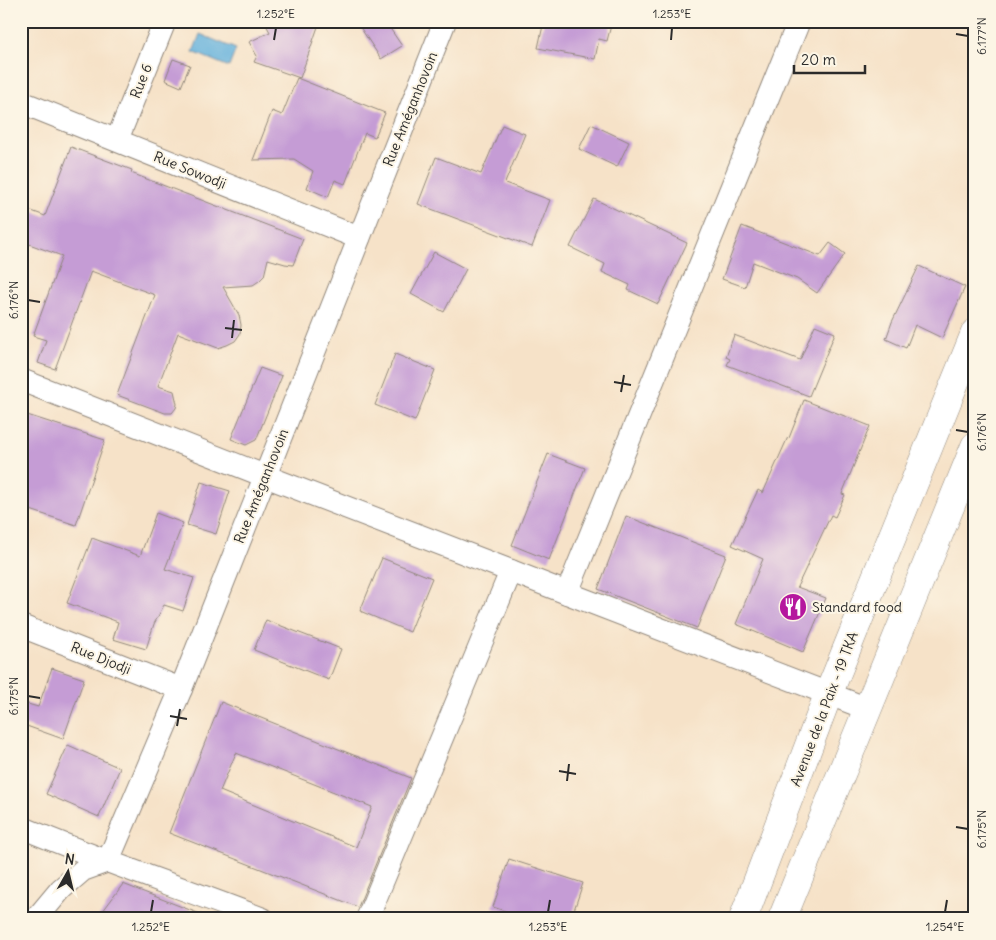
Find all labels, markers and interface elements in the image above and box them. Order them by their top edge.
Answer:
text: 1.252°E [257,6,295,21]
text: 1.253°E [653,6,691,21]
text: 6.177°N [974,17,989,55]
scale bar [794,42,865,74]
street label: Rue Améganhovoin [379,49,441,169]
text: 20 m [801,50,836,69]
street label: Rue 6 [126,61,156,101]
street label: Rue Sowodji [151,147,229,193]
text: 6.176°N [6,281,21,319]
text: 6.176°N [974,413,989,451]
street label: Rue Améganhovoin [230,426,292,546]
restaurant icon: Standard food [778,592,808,622]
place label: Standard food [812,598,902,616]
street label: Avenue de la Paix - 19 TKA [786,629,862,789]
street label: Rue Djodji [68,638,134,678]
text: 6.175°N [6,677,21,715]
text: 6.175°N [974,810,989,848]
north arrow [42,848,92,898]
text: N [64,850,76,869]
text: 1.252°E [132,919,170,934]
text: 1.253°E [529,919,567,934]
text: 1.254°E [926,919,964,934]

